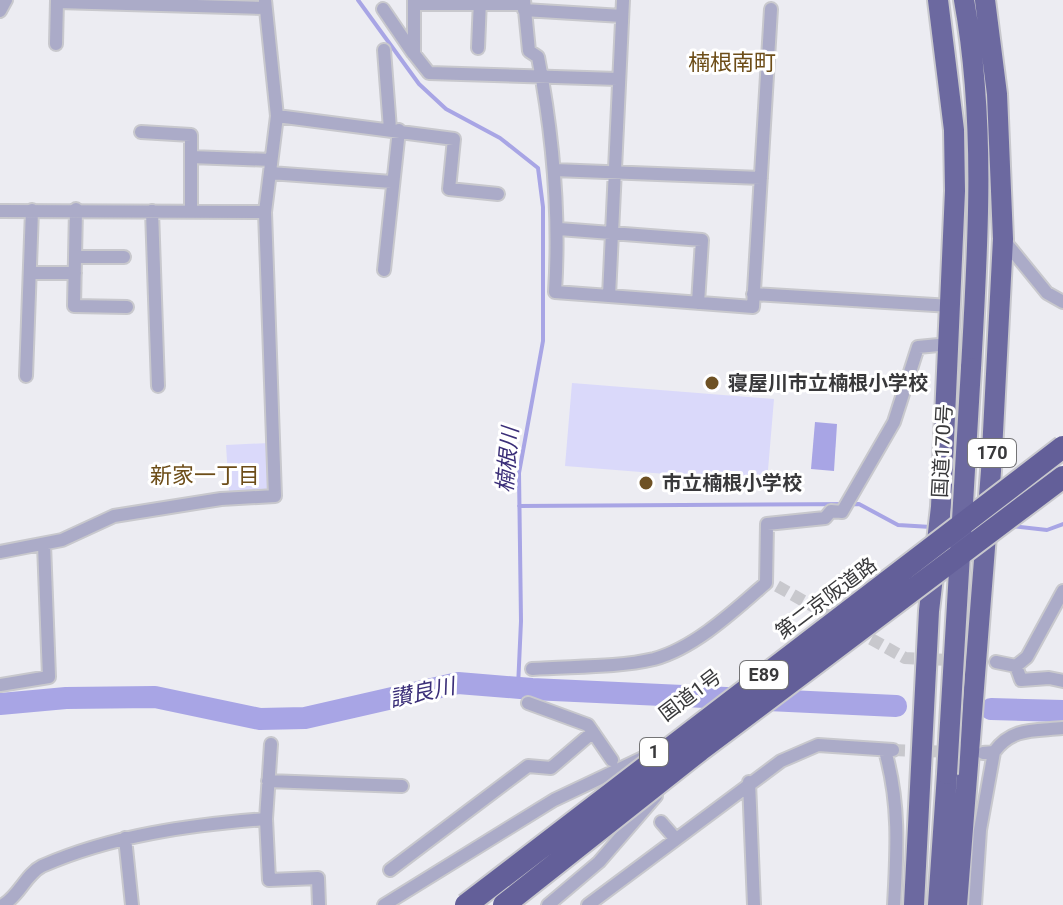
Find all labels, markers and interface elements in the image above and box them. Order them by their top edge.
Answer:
district label: 楠根南町 [688,50,776,75]
place label: 寝屋川市立楠根小学校 [728,371,928,395]
marker: 寝屋川市立楠根小学校 [703,374,721,392]
street label: 国道170号 [928,404,956,498]
water label: 楠根川 [492,424,523,494]
road number: 170 [968,439,1016,467]
district label: 新家一丁目 [150,463,260,488]
place label: 市立楠根小学校 [662,471,802,495]
marker: 市立楠根小学校 [637,474,655,492]
street label: 第二京阪道路 [771,552,881,644]
road number: E89 [740,661,788,689]
street label: 国道1号 [654,664,726,726]
water label: 讃良川 [387,673,459,712]
road number: 1 [640,738,668,766]

